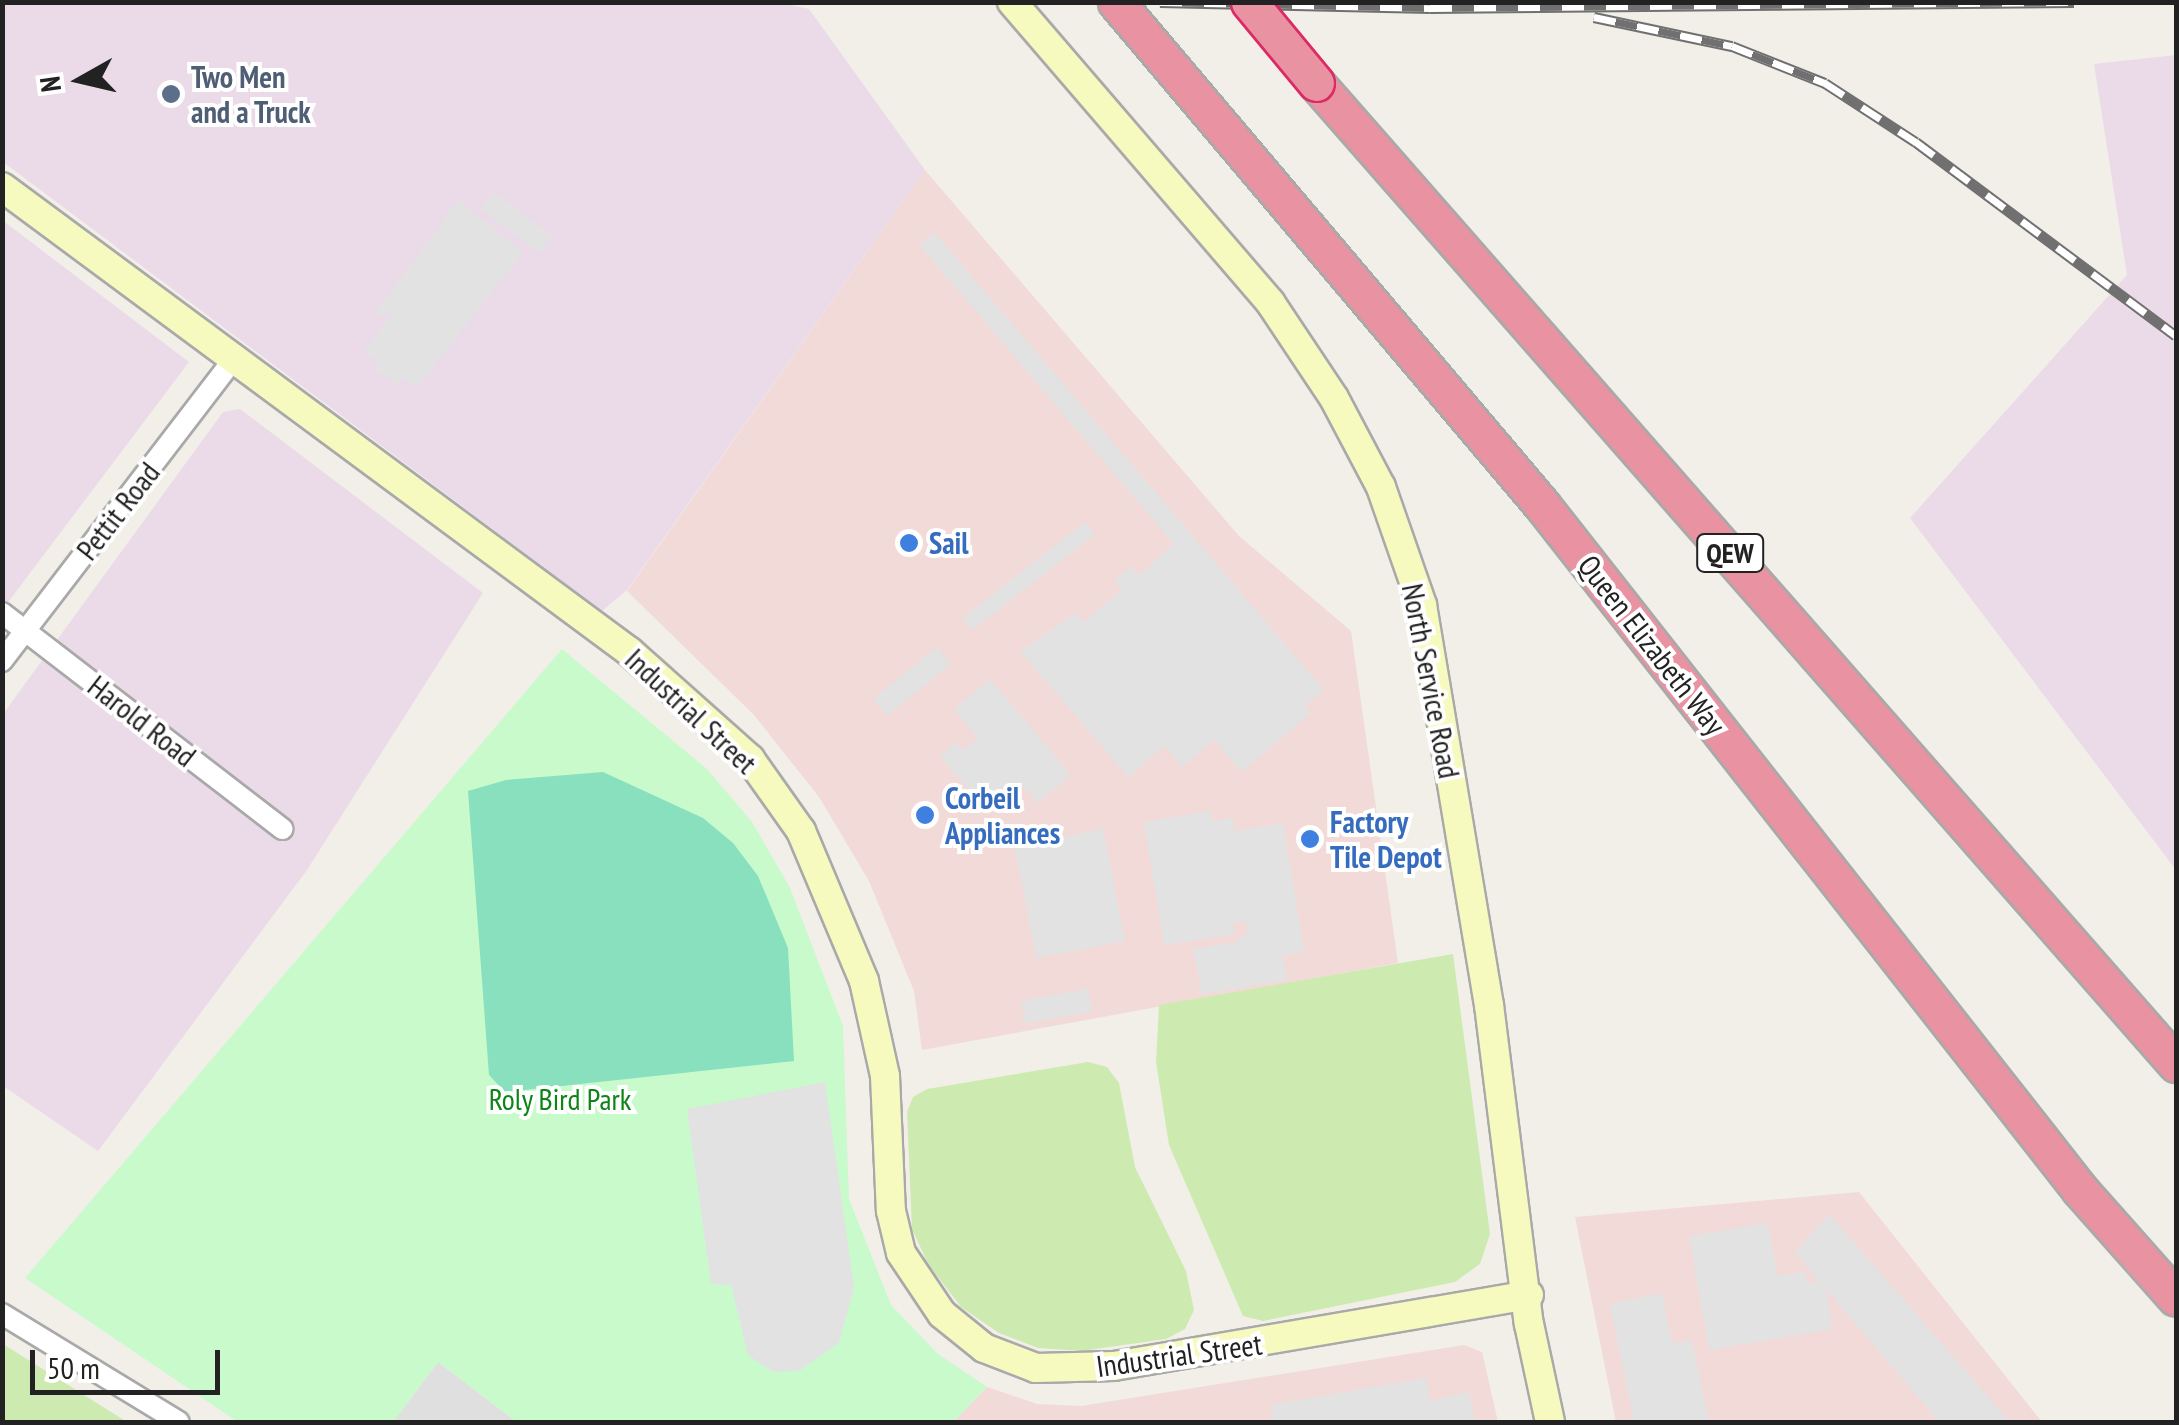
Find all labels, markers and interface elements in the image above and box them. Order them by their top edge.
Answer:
north arrow [30,30,130,130]
place label: Two Men and a Truck [191,59,312,130]
text: N [30,74,69,94]
marker: Two Men and a Truck [160,83,182,105]
street label: Pettit Road [69,455,167,567]
place label: Sail [929,525,969,561]
road number: QEW [1695,530,1765,576]
marker: Sail [898,532,920,554]
street label: Queen Elizabeth Way [1571,548,1733,742]
street label: North Service Road [1394,581,1468,781]
street label: Industrial Street [618,641,764,781]
street label: Harold Road [81,668,203,774]
place label: Corbeil Appliances [945,780,1060,850]
marker: Corbeil Appliances [914,804,936,826]
place label: Factory Tile Depot [1330,804,1442,874]
marker: Factory Tile Depot [1299,828,1321,850]
park label: Roly Bird Park [488,1081,632,1117]
street label: Industrial Street [1094,1326,1264,1384]
scale bar [35,1330,225,1392]
text: 50 m [47,1348,100,1387]

